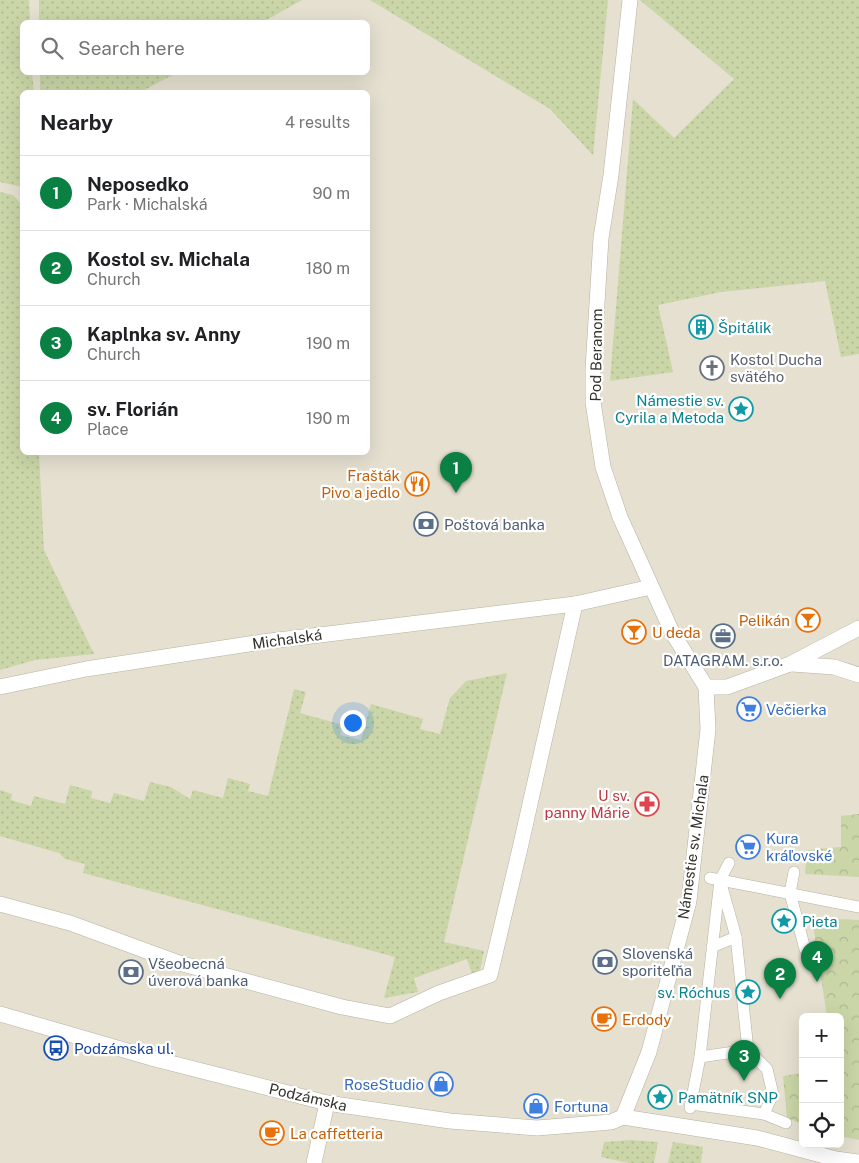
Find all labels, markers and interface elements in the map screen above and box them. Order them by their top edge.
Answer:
search box [20,20,370,75]
icon: search [38,34,66,62]
text: Search here [78,37,185,59]
text: Nearby [40,110,113,135]
text: 4 results [285,113,350,132]
text: Neposedko [87,173,189,195]
text: 1 [53,184,59,203]
text: 90 m [313,184,350,203]
text: Park · Michalská [87,195,208,214]
text: Kostol sv. Michala [87,248,250,270]
text: 2 [51,259,61,278]
text: 180 m [306,259,350,278]
text: Church [87,270,141,289]
street label: Pod Beranom [587,308,605,402]
building icon: Špitálik [688,314,714,340]
place label: Špitálik [718,319,771,336]
text: Kaplnka sv. Anny [87,323,241,345]
text: 3 [51,334,61,353]
text: 190 m [306,334,350,353]
text: Church [87,345,141,364]
place label: Kostol Ducha svätého [730,351,822,385]
church icon: Kostol Ducha svätého [699,355,725,381]
place label: Námestie sv. Cyrila a Metoda [615,392,724,426]
place icon: Námestie sv. Cyrila a Metoda [728,396,754,422]
text: sv. Florián [87,398,178,420]
text: 4 [51,409,61,428]
text: 190 m [306,409,350,428]
text: Place [87,420,129,439]
pin: 1 [440,452,472,493]
place label: Frašták Pivo a jedlo [321,467,400,501]
restaurant icon: Frašták Pivo a jedlo [404,471,430,497]
bank icon: Poštová banka [413,511,439,537]
place label: Poštová banka [444,516,545,533]
bar icon: Pelikán [795,607,821,633]
place label: Pelikán [739,612,790,629]
bar icon: U deda [621,619,647,645]
office icon: DATAGRAM. s.r.o. [710,623,736,649]
place label: U deda [652,624,701,641]
street label: Michalská [251,626,323,652]
place label: DATAGRAM. s.r.o. [663,652,783,669]
supermarket icon: Večierka [736,696,762,722]
place label: Večierka [766,701,827,718]
your location [340,710,366,736]
street label: Námestie sv. Michala [674,774,712,920]
place label: U sv. panny Márie [545,787,630,821]
pharmacy icon: U sv. panny Márie [634,791,660,817]
place label: Kura kráľovské [766,830,832,864]
supermarket icon: Kura kráľovské [735,834,761,860]
place icon: Pieta [771,908,797,934]
place label: Pieta [802,913,838,930]
pin: 4 [801,941,833,982]
place label: Slovenská sporiteľňa [622,945,693,979]
bank icon: Slovenská sporiteľňa [592,949,618,975]
place label: Všeobecná úverová banka [148,955,248,989]
pin: 2 [764,958,796,999]
bank icon: Všeobecná úverová banka [118,959,144,985]
place icon: sv. Róchus [735,979,761,1005]
place label: sv. Róchus [657,984,730,1001]
cafe icon: Erdody [591,1006,617,1032]
place label: Erdody [622,1011,671,1028]
map controls [799,1013,844,1148]
button: + [799,1013,844,1058]
bus stop icon: Podzámska ul. [43,1035,69,1061]
place label: Podzámska ul. [74,1040,174,1057]
pin: 3 [728,1040,760,1081]
button: − [799,1058,844,1103]
shop icon: RoseStudio [428,1071,454,1097]
place label: RoseStudio [344,1076,424,1093]
street label: Podzámska [267,1080,349,1114]
place icon: Pamätník SNP [647,1084,673,1110]
place label: Pamätník SNP [678,1089,778,1106]
shop icon: Fortuna [523,1093,549,1119]
place label: Fortuna [554,1098,608,1115]
button: locate [799,1103,844,1148]
cafe icon: La caffetteria [259,1120,285,1146]
place label: La caffetteria [290,1125,383,1142]

